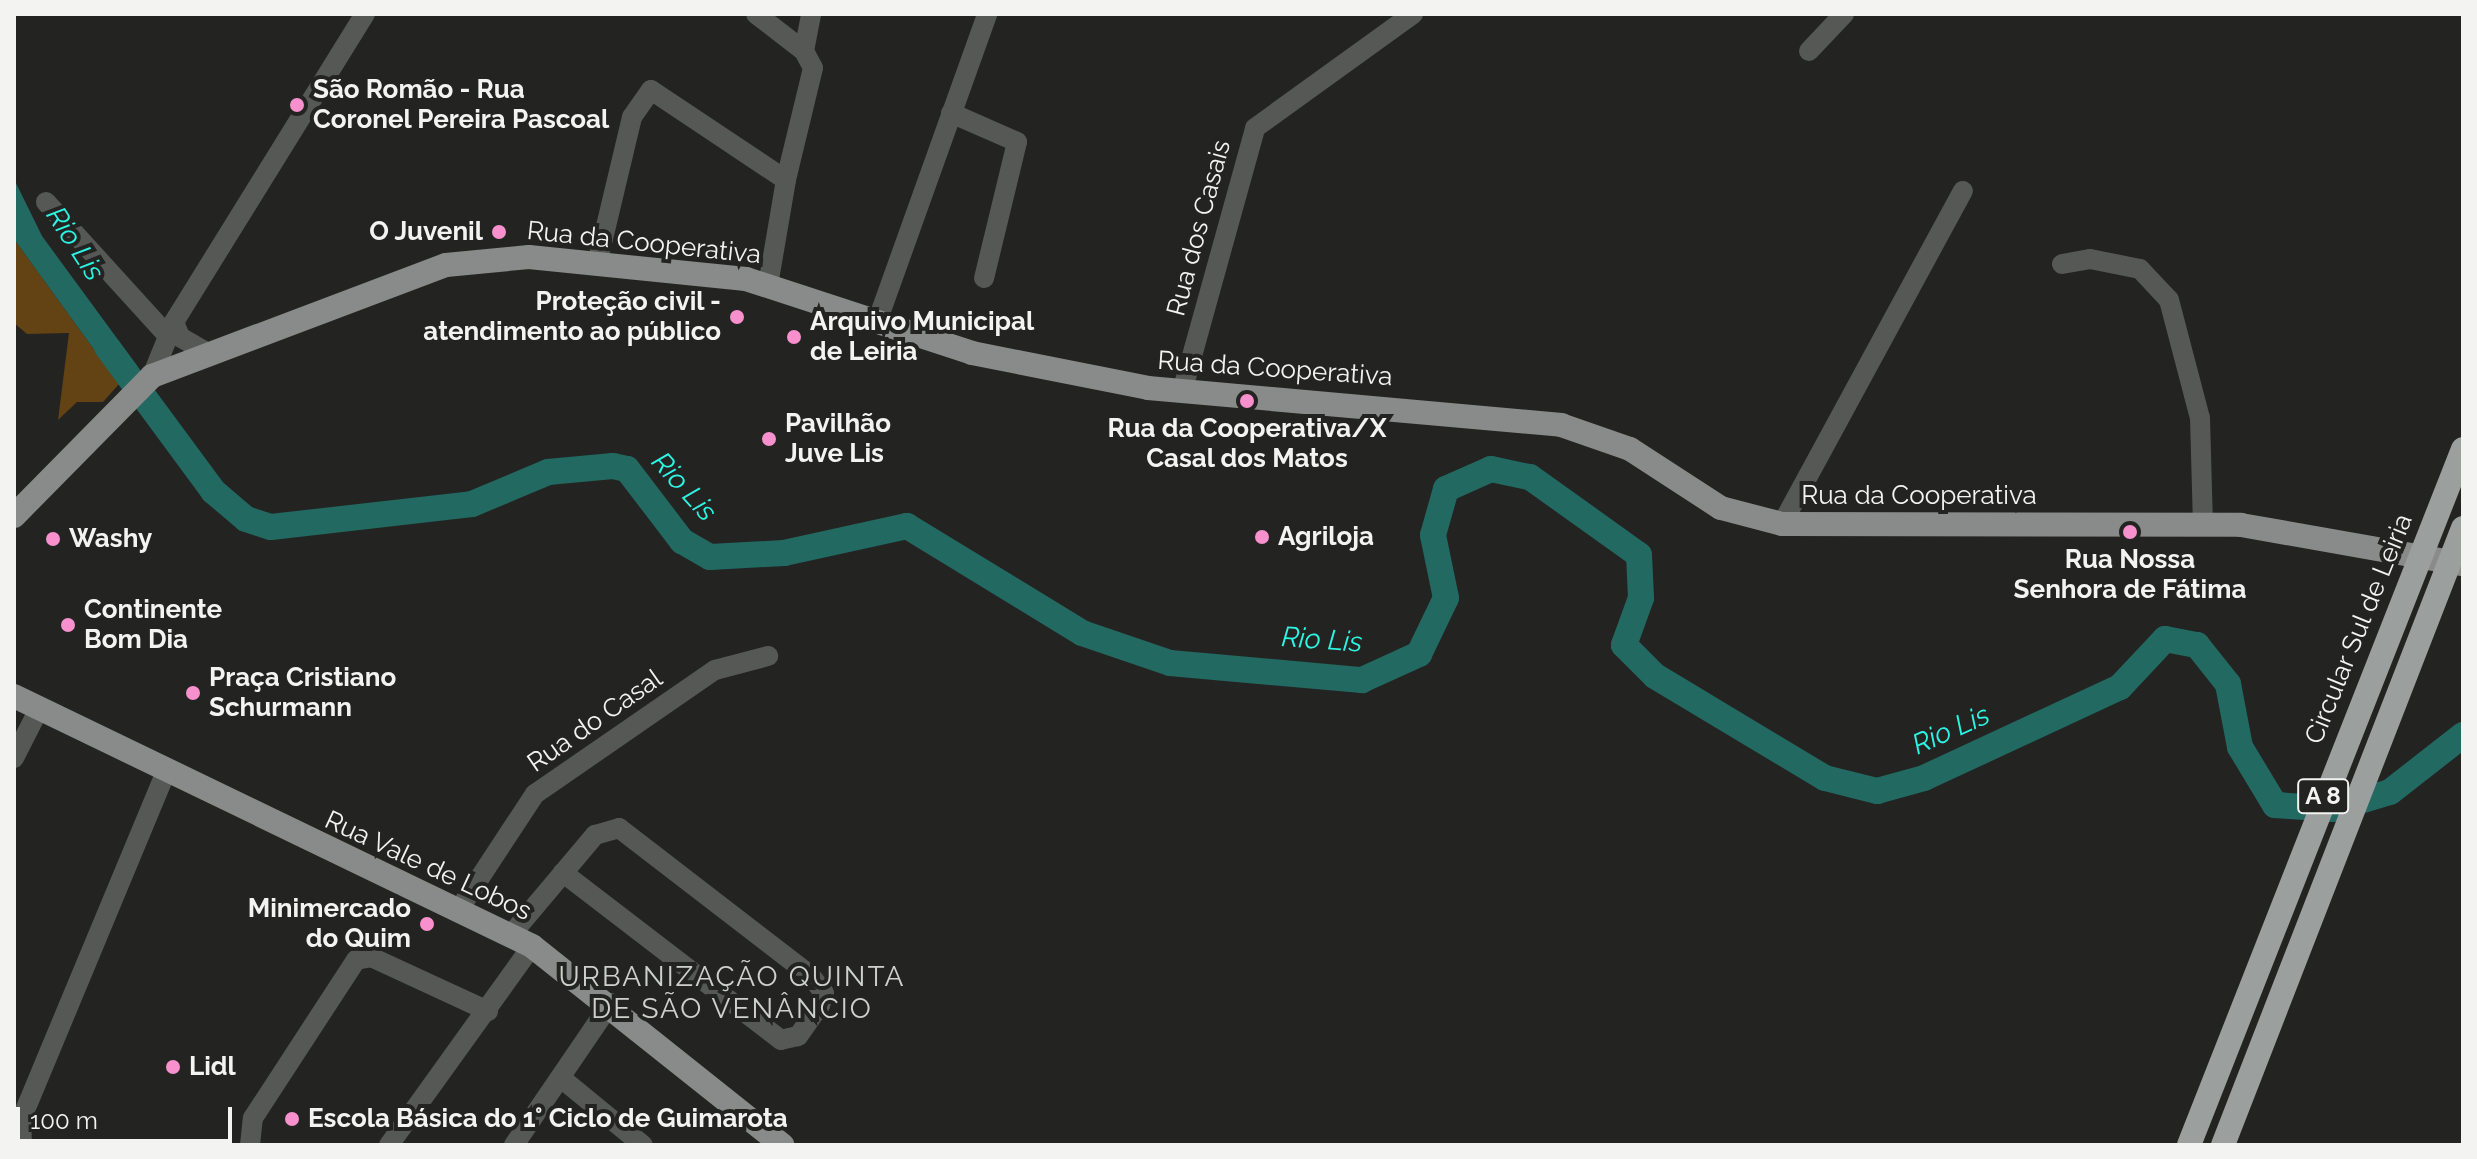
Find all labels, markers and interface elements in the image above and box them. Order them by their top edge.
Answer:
place label: São Romão - Rua Coronel Pereira Pascoal [313,74,610,136]
marker: São Romão - Rua Coronel Pereira Pascoal [288,96,306,114]
street label: Rua dos Casais [1161,137,1237,319]
water label: Rio Lis [39,201,111,287]
street label: Rua da Cooperativa [525,215,763,271]
place label: O Juvenil [369,216,483,248]
marker: O Juvenil [490,223,508,241]
place label: Proteção civil - atendimento ao público [423,286,721,348]
place label: Arquivo Municipal de Leiria [810,306,1034,368]
marker: Proteção civil - atendimento ao público [728,308,746,326]
marker: Arquivo Municipal de Leiria [785,328,803,346]
street label: Rua da Cooperativa [1157,345,1393,393]
marker: Rua da Cooperativa/X Casal dos Matos [1238,392,1256,410]
place label: Pavilhão Juve Lis [785,408,891,470]
place label: Rua da Cooperativa/X Casal dos Matos [1107,413,1387,474]
marker: Pavilhão Juve Lis [760,430,778,448]
water label: Rio Lis [644,446,724,528]
street label: Rua da Cooperativa [1801,480,2037,512]
street label: Circular Sul de Leiria [2298,509,2420,749]
place label: Agriloja [1278,521,1374,553]
place label: Washy [69,523,152,555]
marker: Rua Nossa Senhora de Fátima [2121,523,2139,541]
marker: Agriloja [1253,528,1271,546]
marker: Washy [44,530,62,548]
place label: Rua Nossa Senhora de Fátima [2014,544,2246,606]
place label: Continente Bom Dia [84,594,222,656]
marker: Continente Bom Dia [59,616,77,634]
water label: Rio Lis [1280,620,1364,660]
place label: Praça Cristiano Schurmann [209,662,396,724]
street label: Rua do Casal [522,663,668,779]
marker: Praça Cristiano Schurmann [184,684,202,702]
water label: Rio Lis [1907,698,1995,762]
road number: A 8 [2295,776,2351,816]
street label: Rua Vale de Lobos [319,804,537,928]
place label: Minimercado do Quim [248,893,411,954]
marker: Minimercado do Quim [418,915,436,933]
district label: URBANIZAÇÃO QUINTA DE SÃO VENÂNCIO [558,960,906,1026]
place label: Lidl [189,1051,236,1083]
marker: Lidl [164,1058,182,1076]
scale bar [20,1091,236,1141]
place label: Escola Básica do 1° Ciclo de Guimarota [308,1103,788,1135]
text: 100 m [30,1106,98,1135]
marker: Escola Básica do 1° Ciclo de Guimarota [283,1110,301,1128]

